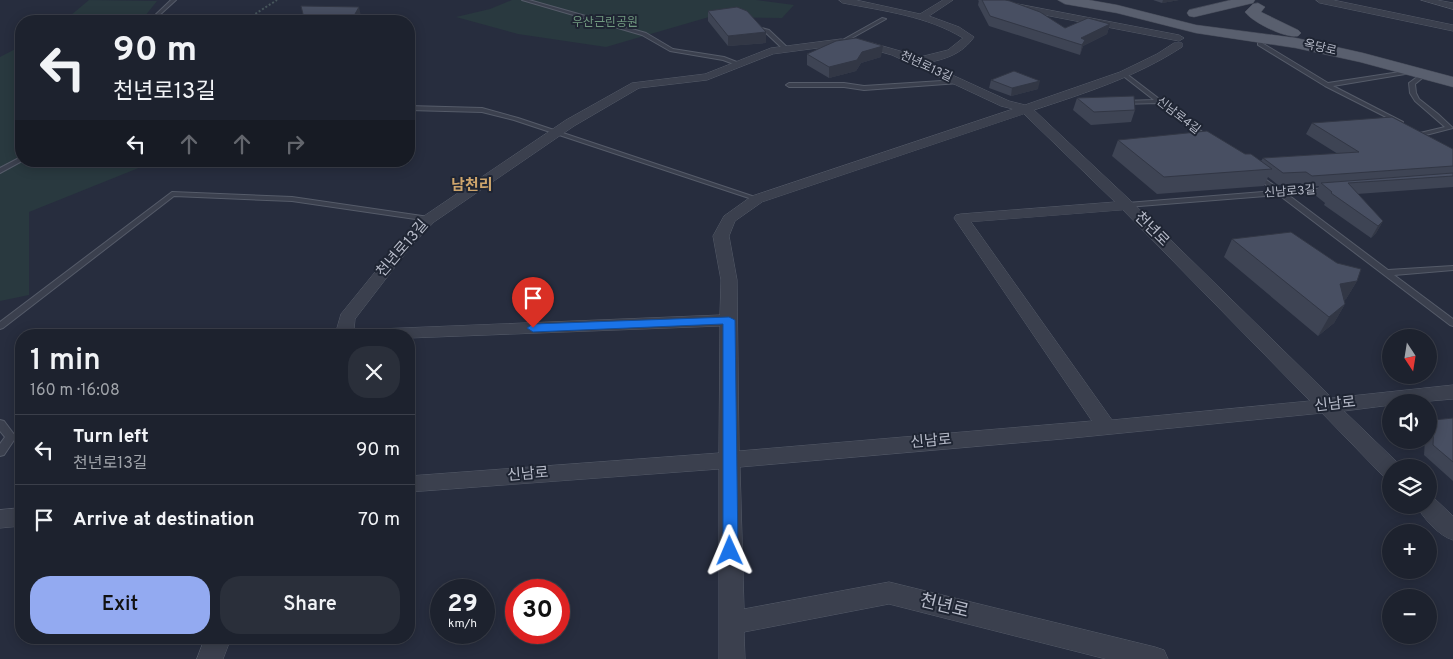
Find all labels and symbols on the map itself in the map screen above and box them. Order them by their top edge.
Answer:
park label: 우산근린공원 [572,15,638,31]
street label: 옥당로 [1302,36,1338,60]
street label: 천년로13길 [897,48,955,86]
street label: 신남로4길 [1153,94,1203,138]
district label: 남천리 [451,176,493,196]
street label: 신남로3길 [1264,182,1316,202]
street label: 천년로 [1130,208,1173,251]
street label: 천년로13길 [372,216,433,282]
pin [512,277,554,328]
north arrow [1382,329,1438,384]
street label: 신남로 [1313,393,1357,417]
street label: 신남로 [910,431,952,453]
street label: 신남로 [507,464,549,486]
position arrow [703,524,755,576]
speed limit sign: 30 [505,579,570,644]
street label: 천년로 [917,590,971,624]

